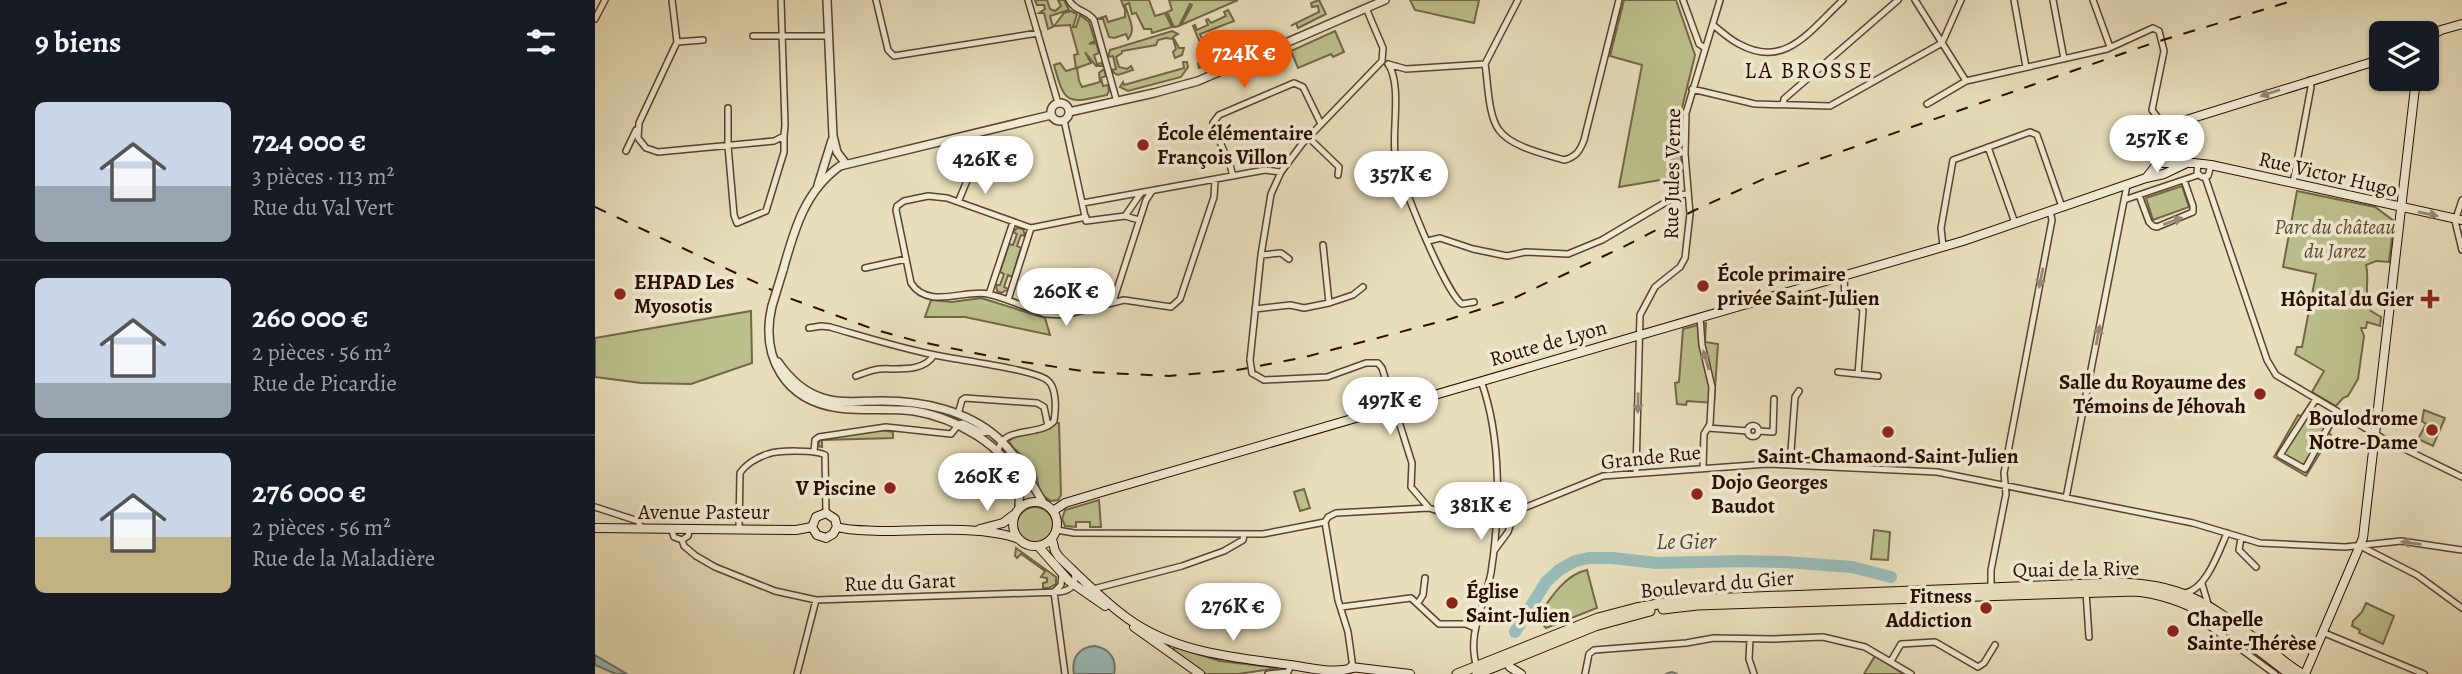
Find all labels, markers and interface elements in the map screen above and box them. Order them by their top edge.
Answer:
map controls [2369,21,2439,91]
button: layers [2369,21,2439,91]
text: 9 biens [35,22,121,62]
icon: filters [522,23,560,61]
pin: 724K € [1187,31,1301,90]
text: 724K € [1212,37,1276,68]
district label: LA BROSSE [1744,55,1874,86]
one-way arrow [2259,88,2280,99]
street label: Rue Jules Verne [1657,108,1687,240]
pin: 257K € [2100,116,2214,175]
place label: École élémentaire François Villon [1157,119,1313,171]
text: 724 000 € [252,121,366,161]
text: 257K € [2125,122,2189,153]
icon: home [91,130,175,214]
pin: 426K € [928,136,1042,196]
marker: École élémentaire François Villon [1135,137,1151,153]
text: 426K € [953,143,1017,174]
street label: Rue Victor Hugo [2256,144,2400,204]
pin: 357K € [1344,152,1458,211]
text: 357K € [1370,158,1432,189]
text: 3 pièces · 113 m² [252,161,394,192]
text: Rue du Val Vert [252,192,394,223]
one-way arrow [2417,208,2439,219]
park label: Parc du château du Jarez [2274,213,2396,265]
one-way arrow [2163,215,2184,226]
place label: École primaire privée Saint-Julien [1717,260,1880,312]
one-way arrow [2035,267,2046,289]
place label: EHPAD Les Myosotis [634,268,734,320]
pin: 260K € [1009,268,1123,328]
text: 260K € [1033,275,1099,306]
marker: École primaire privée Saint-Julien [1695,278,1711,294]
place label: Hôpital du Gier [2280,285,2414,313]
marker: EHPAD Les Myosotis [612,286,628,302]
marker: Hôpital du Gier [2420,289,2440,309]
text: 260 000 € [252,297,369,337]
icon: home [91,306,175,390]
street label: Route de Lyon [1486,313,1610,373]
one-way arrow [2093,324,2104,346]
text: 2 pièces · 56 m² [252,337,391,368]
one-way arrow [1700,349,1710,370]
text: Rue de Picardie [252,368,397,399]
place label: Salle du Royaume des Témoins de Jéhovah [2059,368,2246,420]
pin: 497K € [1333,378,1447,437]
text: 497K € [1358,384,1422,415]
marker: Salle du Royaume des Témoins de Jéhovah [2252,386,2268,402]
one-way arrow [1632,392,1643,414]
place label: Boulodrome Notre-Dame [2308,404,2418,456]
marker: Boulodrome Notre-Dame [2424,422,2440,438]
marker: Saint-Chamaond-Saint-Julien [1880,424,1896,440]
street label: Grande Rue [1600,438,1702,476]
place label: Saint-Chamaond-Saint-Julien [1757,442,2019,470]
pin: 260K € [930,454,1044,513]
text: 260K € [954,460,1020,491]
place label: Dojo Georges Baudot [1711,468,1828,520]
text: 276 000 € [252,472,366,512]
place label: V Piscine [795,474,876,502]
marker: V Piscine [882,480,898,496]
icon: home [91,481,175,565]
pin: 381K € [1424,482,1538,542]
marker: Dojo Georges Baudot [1689,486,1705,502]
text: 381K € [1450,489,1512,520]
street label: Avenue Pasteur [637,498,770,526]
text: 2 pièces · 56 m² [252,512,391,543]
water label: Le Gier [1656,526,1717,557]
one-way arrow [2400,537,2422,548]
text: Rue de la Maladière [252,543,435,574]
street label: Quai de la Rive [2012,554,2140,584]
street label: Boulevard du Gier [1639,563,1795,605]
street label: Rue du Garat [844,566,957,598]
place label: Église Saint-Julien [1466,577,1570,629]
place label: Fitness Addiction [1885,582,1972,634]
pin: 276K € [1176,584,1290,643]
text: 276K € [1201,590,1265,621]
marker: Église Saint-Julien [1444,595,1460,611]
marker: Fitness Addiction [1978,600,1994,616]
place label: Chapelle Sainte-Thérèse [2187,605,2317,657]
marker: Chapelle Sainte-Thérèse [2165,623,2181,639]

